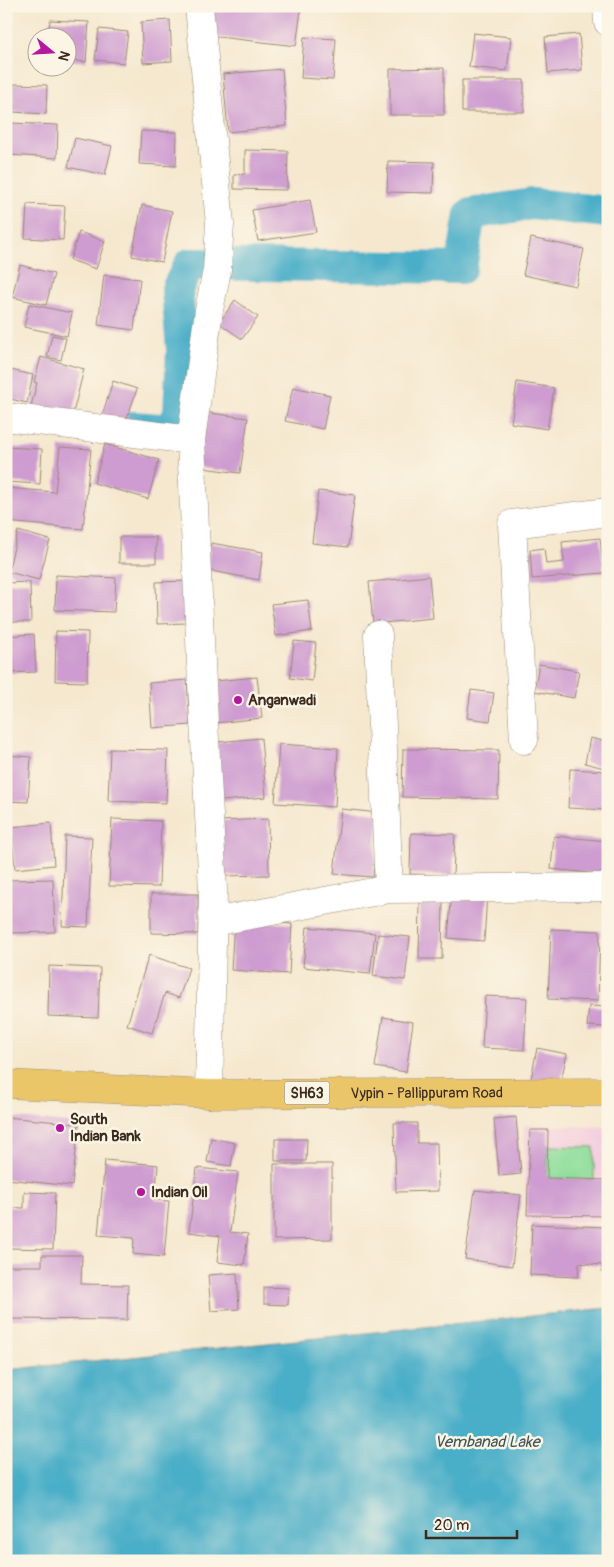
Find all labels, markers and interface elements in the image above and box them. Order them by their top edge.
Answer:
north arrow [28,28,78,78]
text: N [54,49,73,63]
place label: Anganwadi [248,691,316,710]
marker: Anganwadi [232,694,244,706]
road number: SH63 [284,1082,330,1104]
street label: Vypin - Pallippuram Road [350,1084,503,1103]
place label: South Indian Bank [70,1110,142,1146]
marker: South Indian Bank [54,1122,66,1134]
place label: Indian Oil [151,1183,208,1202]
marker: Indian Oil [135,1186,147,1198]
water label: Vembanad Lake [434,1432,542,1452]
scale bar [426,1507,518,1539]
text: 20 m [434,1516,469,1535]

